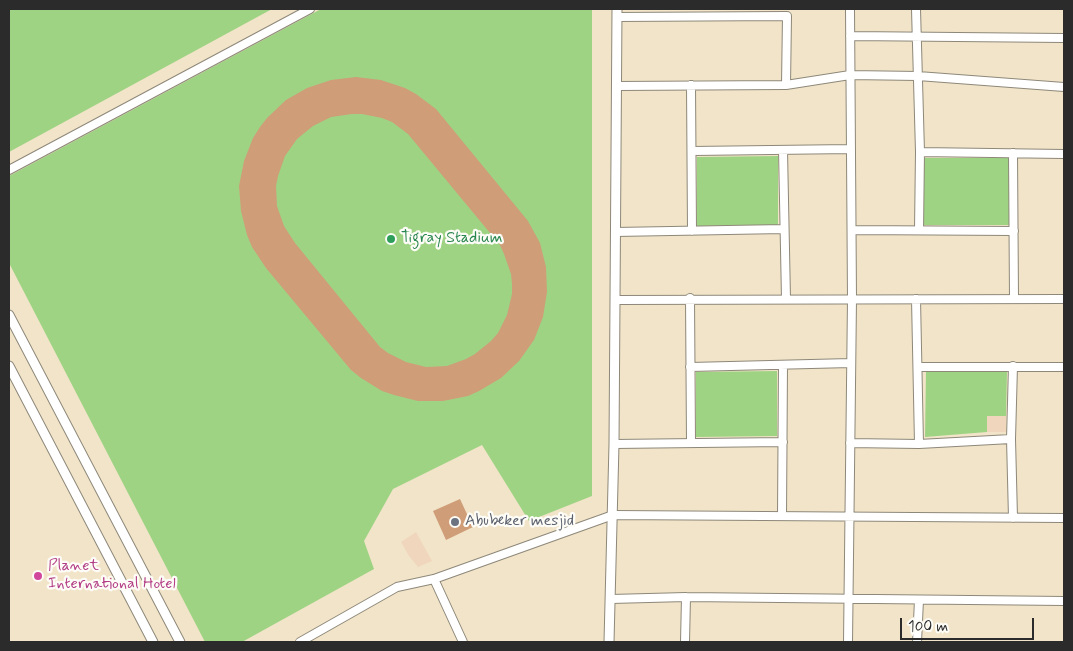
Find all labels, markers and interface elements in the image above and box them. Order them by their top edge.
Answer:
place label: Tigray Stadium [401,229,503,249]
marker: Tigray Stadium [385,233,397,245]
place label: Abubeker mesjid [465,512,574,532]
marker: Abubeker mesjid [449,516,461,528]
place label: Planet International Hotel [48,557,176,595]
marker: Planet International Hotel [32,570,44,582]
scale bar [903,608,1037,640]
text: 100 m [908,617,948,637]

